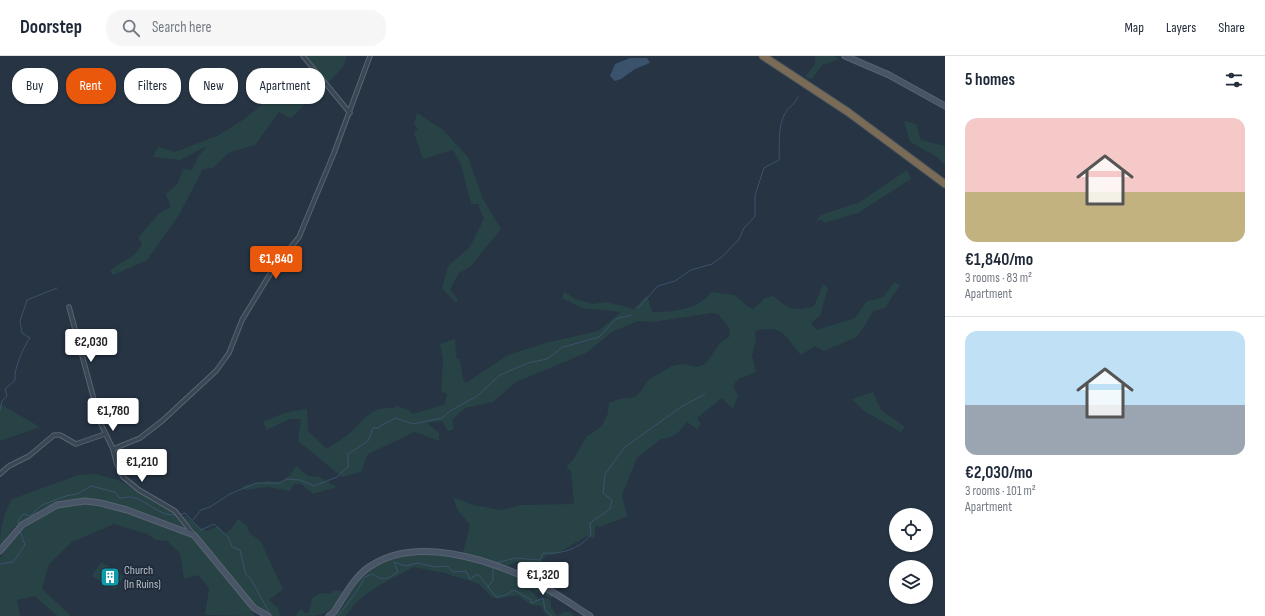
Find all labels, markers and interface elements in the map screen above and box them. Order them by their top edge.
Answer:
search box [106,10,386,46]
text: Doorstep [20,16,82,39]
icon: search [120,17,142,39]
text: Search here [152,18,212,37]
text: Map [1124,19,1144,36]
text: Layers [1166,19,1196,36]
text: Share [1218,19,1245,36]
chip: Buy [12,68,58,104]
chip: Rent [66,68,116,104]
chip: Filters [124,68,181,104]
chip: New [189,68,238,104]
chip: Apartment [246,68,325,104]
icon: filters [1223,69,1245,91]
text: 5 homes [965,70,1015,90]
icon: home [1069,144,1141,216]
pin: €1,840 [243,246,309,280]
text: €1,840/mo [965,250,1033,270]
text: €1,840 [259,251,293,267]
text: 3 rooms · 83 m² [965,270,1032,286]
text: Apartment [965,286,1012,302]
pin: €2,030 [58,329,124,363]
text: €2,030 [74,334,108,350]
icon: home [1069,357,1141,429]
pin: €1,780 [80,398,146,432]
text: €1,780 [97,403,129,419]
pin: €1,210 [109,449,175,483]
text: €1,210 [126,454,158,470]
text: €2,030/mo [965,463,1033,483]
text: 3 rooms · 101 m² [965,483,1036,499]
text: Apartment [965,499,1012,515]
map controls [889,508,933,604]
button: locate [889,508,933,552]
button: layers [889,560,933,604]
pin: €1,320 [510,562,576,596]
place label: Church (In Ruins) [124,563,161,592]
building icon: Church (In Ruins) [99,566,121,588]
text: €1,320 [527,567,559,583]

